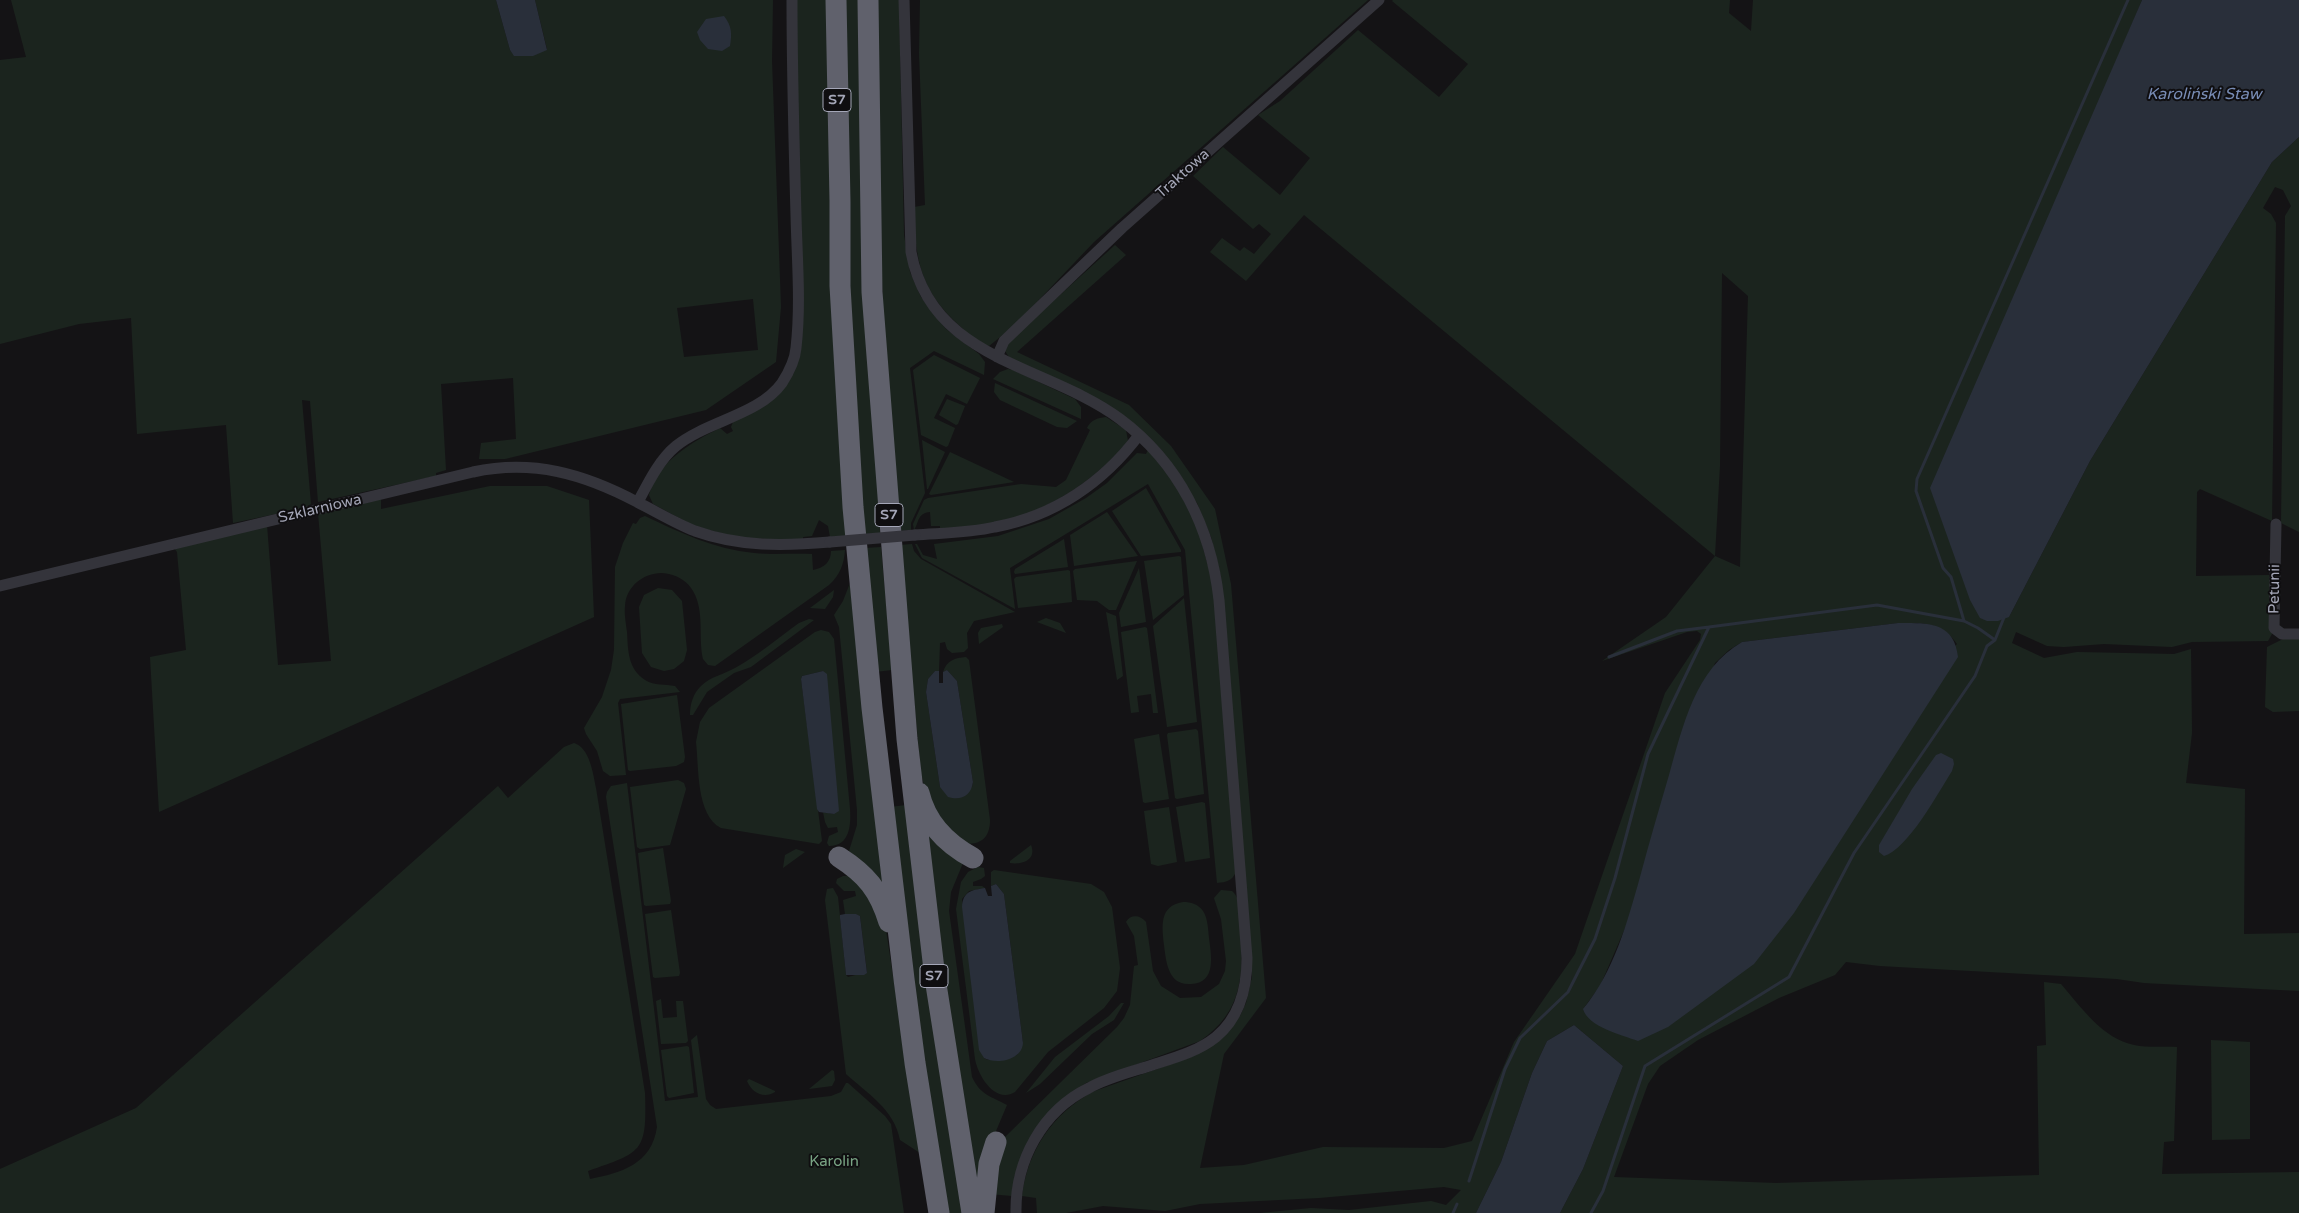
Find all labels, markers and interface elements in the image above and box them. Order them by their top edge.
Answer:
water label: Karoliński Staw [2147,85,2261,105]
road number: S7 [823,88,851,112]
street label: Traktowa [1153,145,1213,203]
street label: Szklarniowa [277,491,363,527]
road number: S7 [875,504,903,526]
street label: Petunii [2266,564,2284,614]
road number: S7 [920,964,948,988]
park label: Karolin [809,1153,859,1171]

